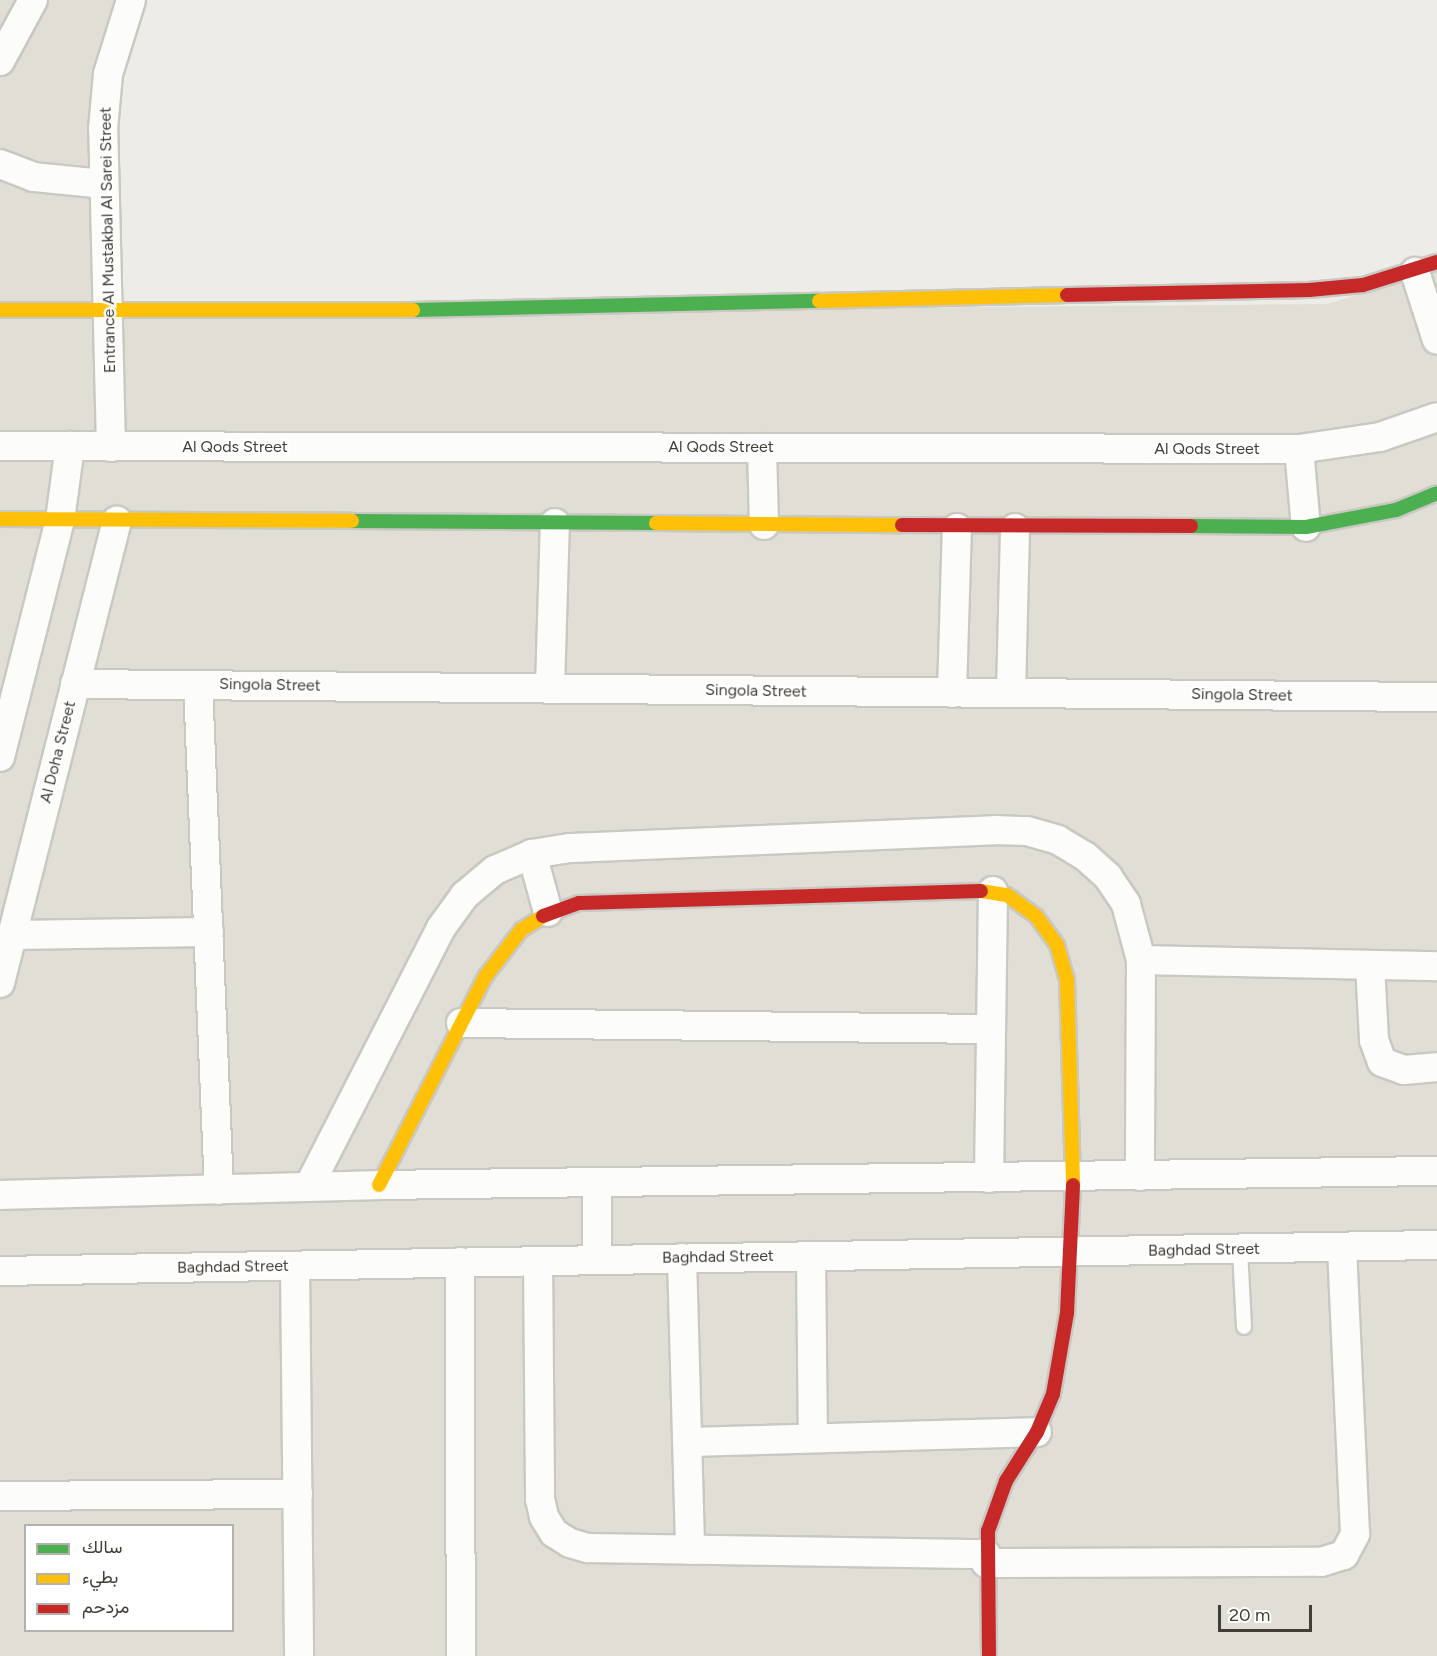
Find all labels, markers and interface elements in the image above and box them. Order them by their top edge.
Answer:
street label: Entrance Al Mustakbal Al Sarei Street [96,107,120,373]
street label: Al Qods Street [182,437,288,457]
street label: Al Qods Street [668,437,774,457]
street label: Al Qods Street [1154,439,1260,459]
street label: Singola Street [219,675,321,695]
street label: Singola Street [705,681,807,701]
street label: Singola Street [1191,685,1293,705]
street label: Al Doha Street [36,699,80,805]
street label: Baghdad Street [1148,1239,1260,1261]
street label: Baghdad Street [662,1246,774,1268]
street label: Baghdad Street [177,1256,289,1278]
legend [24,1524,234,1632]
text: سالك [82,1536,122,1558]
text: بطيء [82,1566,118,1588]
scale bar [1221,1593,1316,1631]
text: مزدحم [82,1596,129,1618]
text: 20 m [1229,1604,1270,1626]

